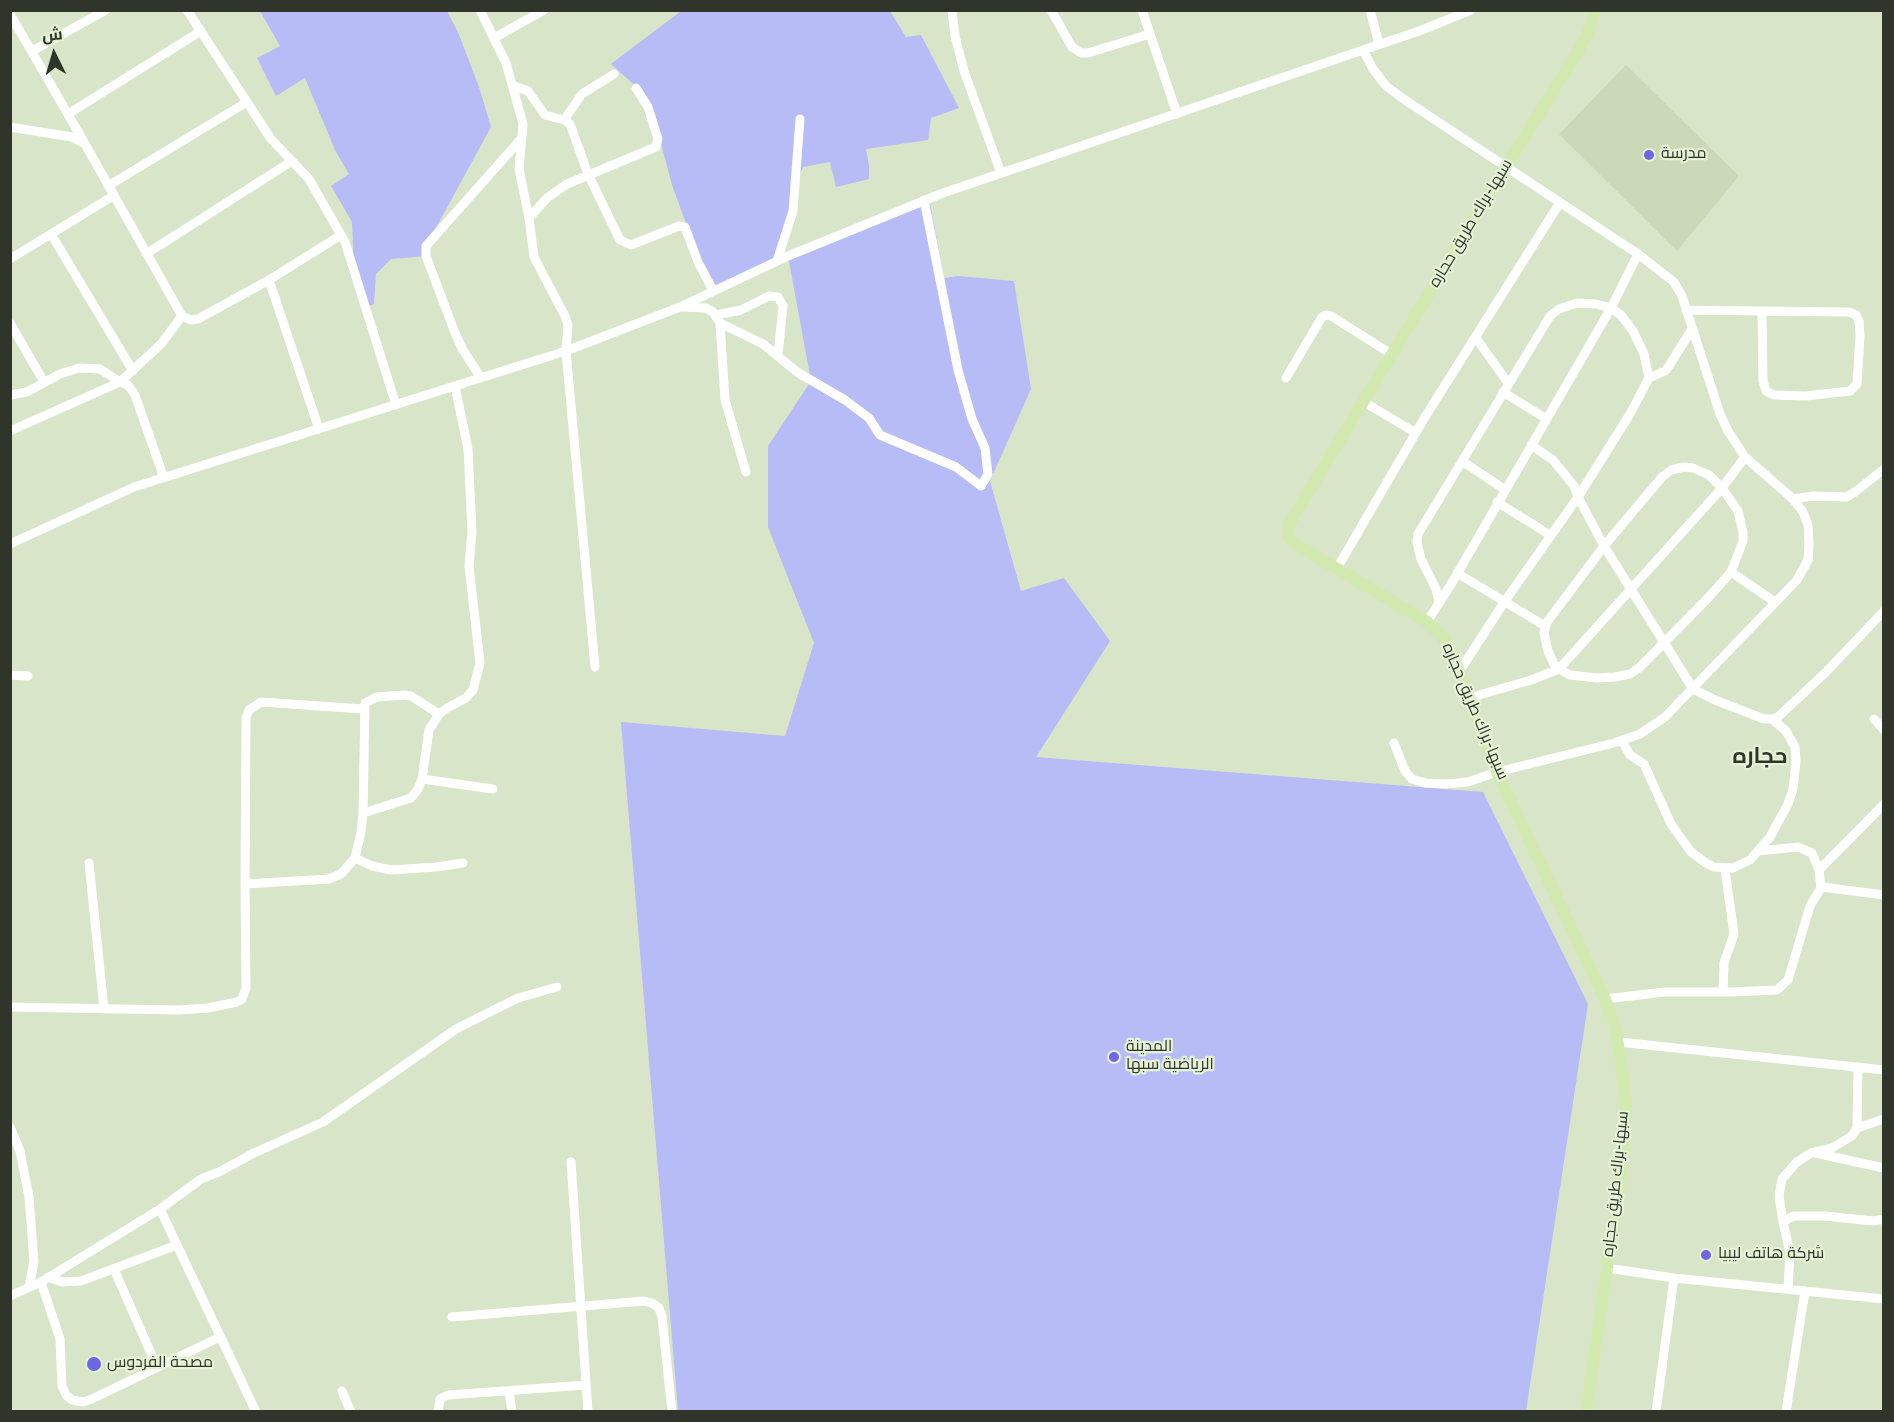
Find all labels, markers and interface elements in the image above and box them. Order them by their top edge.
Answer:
north arrow [24,24,84,84]
text: ش [41,25,64,47]
place label: مدرسة [1661,145,1707,165]
marker: مدرسة [1642,148,1656,162]
street label: سبها-براك طريق حجاره [1426,156,1518,292]
street label: سبها-براك طريق حجاره [1437,641,1511,783]
district label: حجاره [1733,746,1787,772]
place label: المدينة الرياضية سبها [1126,1038,1214,1076]
marker: المدينة الرياضية سبها [1107,1050,1121,1064]
street label: سبها-براك طريق حجاره [1600,1110,1634,1258]
place label: شركة هاتف ليبيا [1718,1245,1824,1265]
marker: شركة هاتف ليبيا [1699,1248,1713,1262]
place label: مصحة الفردوس [107,1354,213,1374]
marker: مصحة الفردوس [85,1355,103,1373]

